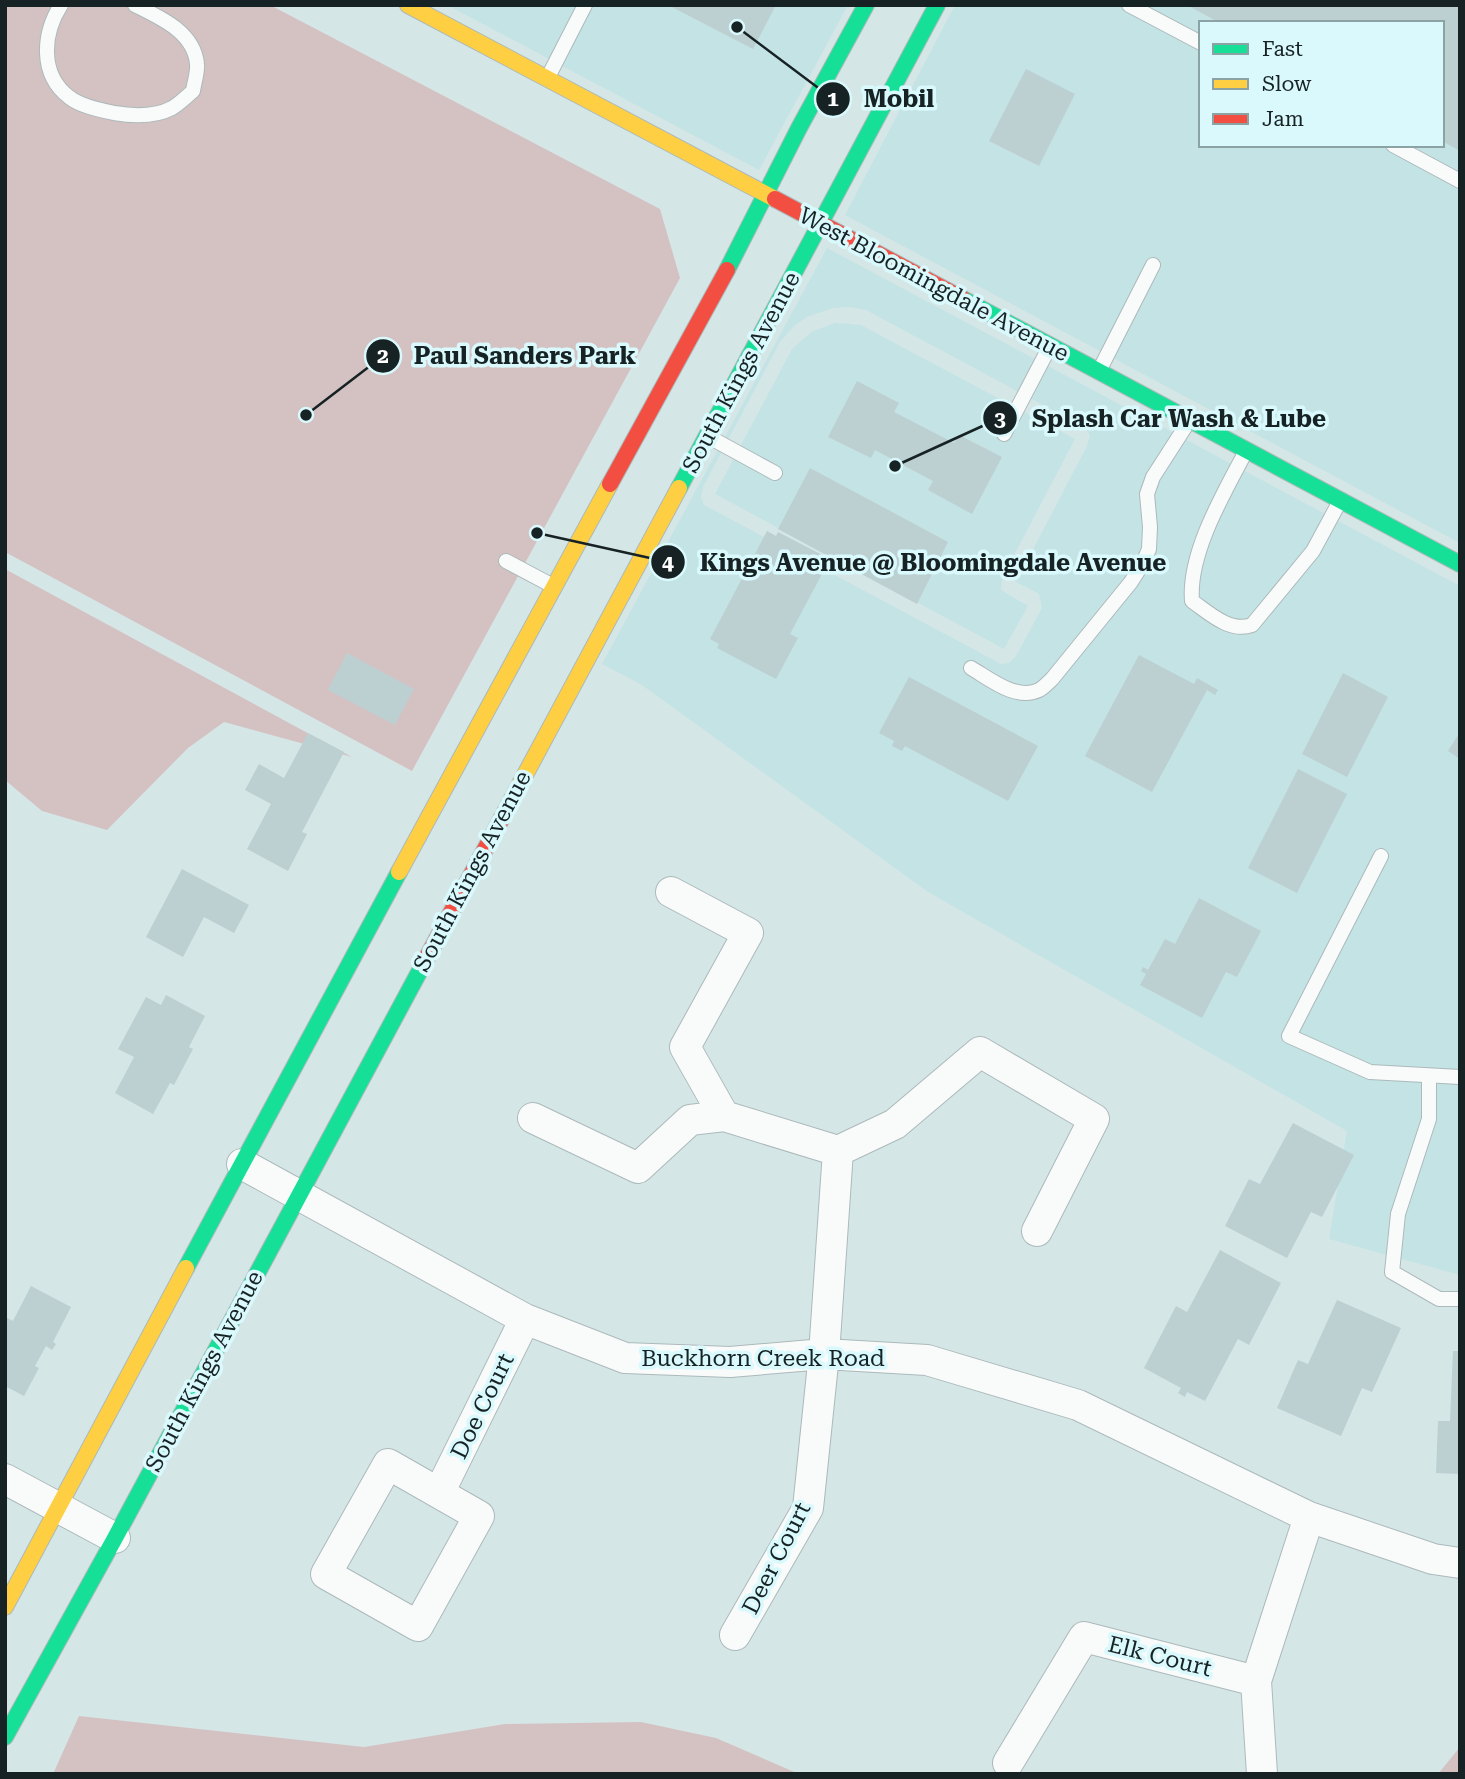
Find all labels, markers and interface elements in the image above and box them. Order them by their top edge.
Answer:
legend [1199,21,1444,147]
text: Fast [1262,37,1303,61]
text: Slow [1262,72,1312,96]
callout: Mobil [815,76,949,121]
text: Mobil [864,85,934,113]
text: 1 [827,87,839,111]
text: Jam [1262,107,1304,131]
street label: West Bloomingdale Avenue [794,202,1073,367]
street label: South Kings Avenue [677,267,806,477]
callout: Paul Sanders Park [365,333,651,378]
text: Paul Sanders Park [414,342,637,370]
text: 2 [377,344,389,368]
callout: Splash Car Wash & Lube [983,396,1340,441]
text: Splash Car Wash & Lube [1032,405,1326,433]
text: 3 [994,407,1006,431]
callout: Kings Avenue @ Bloomingdale Avenue [651,540,1181,585]
text: Kings Avenue @ Bloomingdale Avenue [700,549,1166,577]
text: 4 [662,551,674,575]
street label: South Kings Avenue [408,766,537,976]
street label: South Kings Avenue [140,1266,269,1476]
street label: Buckhorn Creek Road [641,1345,885,1372]
street label: Doe Court [445,1349,520,1463]
street label: Deer Court [737,1497,816,1619]
street label: Elk Court [1105,1631,1215,1682]

